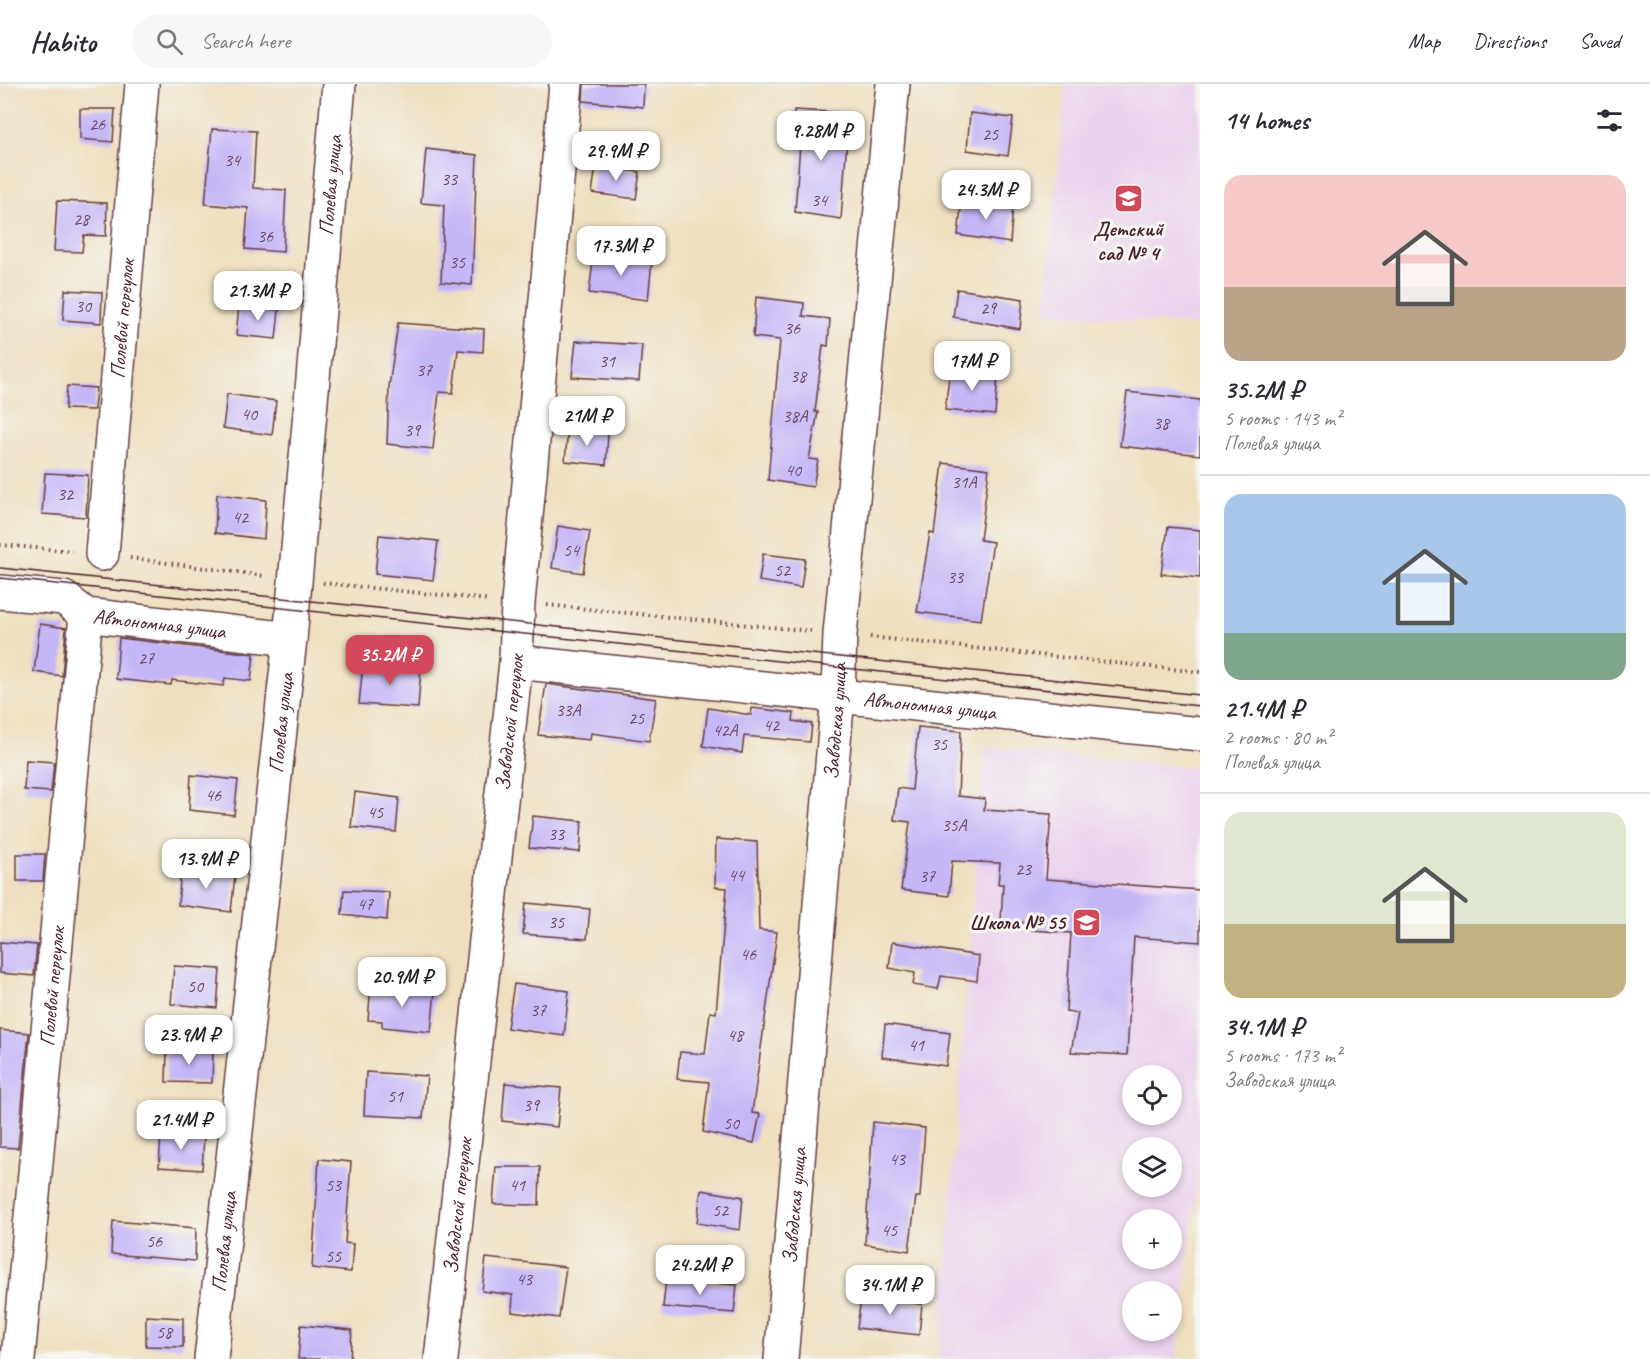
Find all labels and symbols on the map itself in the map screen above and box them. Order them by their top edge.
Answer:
pin: 9.28M ₽ [766,111,876,162]
house number: 26 [89,113,106,135]
house number: 25 [982,123,999,145]
pin: 29.9M ₽ [561,131,671,182]
street label: Полевая улица [313,132,348,236]
house number: 34 [224,149,242,171]
house number: 33 [441,168,459,190]
pin: 24.3M ₽ [931,170,1041,221]
school or university icon: Детский сад № 4 [1112,182,1144,214]
house number: 34 [811,189,829,211]
house number: 28 [73,208,91,230]
place label: Детский сад № 4 [1093,216,1165,266]
house number: 36 [257,225,274,247]
pin: 17.3M ₽ [566,226,676,277]
house number: 35 [449,251,466,273]
street label: Полевой переулок [104,256,140,380]
pin: 21.3M ₽ [203,271,313,322]
house number: 30 [75,295,93,317]
house number: 29 [980,297,998,319]
house number: 36 [784,317,801,339]
pin: 17M ₽ [930,341,1014,392]
house number: 31 [599,350,616,372]
house number: 37 [416,359,433,381]
house number: 38 [790,365,808,387]
pin: 21M ₽ [545,396,629,447]
house number: 40 [241,403,259,425]
house number: 38А [782,405,809,427]
house number: 38 [1153,412,1171,434]
house number: 39 [404,419,422,441]
house number: 40 [785,459,803,481]
house number: 31А [951,471,978,493]
house number: 32 [57,483,75,505]
house number: 42 [232,506,250,528]
house number: 54 [563,539,581,561]
house number: 52 [774,559,792,581]
house number: 33 [947,566,965,588]
street label: Автономная улица [92,603,229,645]
pin: 35.2M ₽ [335,635,445,686]
house number: 27 [138,647,155,669]
street label: Заводской переулок [489,652,529,792]
street label: Заводская улица [818,661,852,781]
street label: Полевая улица [262,670,299,774]
street label: Автономная улица [862,686,999,726]
house number: 33А [555,699,582,721]
house number: 25 [628,707,645,729]
house number: 42 [763,714,781,736]
house number: 42А [712,719,739,741]
house number: 35 [931,733,948,755]
house number: 46 [205,784,222,806]
house number: 45 [367,801,384,823]
house number: 35А [941,814,968,836]
house number: 33 [548,823,566,845]
pin: 13.9M ₽ [151,839,261,890]
house number: 23 [1015,858,1033,880]
house number: 44 [728,864,746,886]
house number: 37 [919,865,936,887]
house number: 47 [357,893,374,915]
school or university icon: Школа № 55 [1070,906,1102,938]
place label: Школа № 55 [969,909,1067,935]
house number: 35 [548,911,565,933]
street label: Полевой переулок [34,924,71,1047]
house number: 46 [740,943,757,965]
pin: 20.9M ₽ [347,957,457,1008]
house number: 50 [187,975,205,997]
house number: 37 [530,999,547,1021]
pin: 23.9M ₽ [134,1015,244,1066]
house number: 48 [727,1024,745,1046]
house number: 41 [908,1034,925,1056]
house number: 51 [387,1085,404,1107]
house number: 39 [523,1094,541,1116]
pin: 21.4M ₽ [126,1100,236,1151]
house number: 50 [723,1112,741,1134]
street label: Заводской переулок [437,1135,478,1275]
street label: Заводская улица [776,1145,812,1265]
house number: 43 [889,1148,907,1170]
house number: 53 [325,1174,343,1196]
house number: 41 [509,1174,526,1196]
street label: Полевая улица [205,1188,242,1293]
house number: 52 [712,1199,730,1221]
house number: 45 [881,1219,898,1241]
house number: 56 [146,1230,163,1252]
house number: 55 [325,1245,342,1267]
pin: 24.2M ₽ [645,1245,755,1296]
pin: 34.1M ₽ [835,1265,945,1316]
house number: 43 [516,1268,534,1290]
house number: 58 [156,1321,174,1343]

